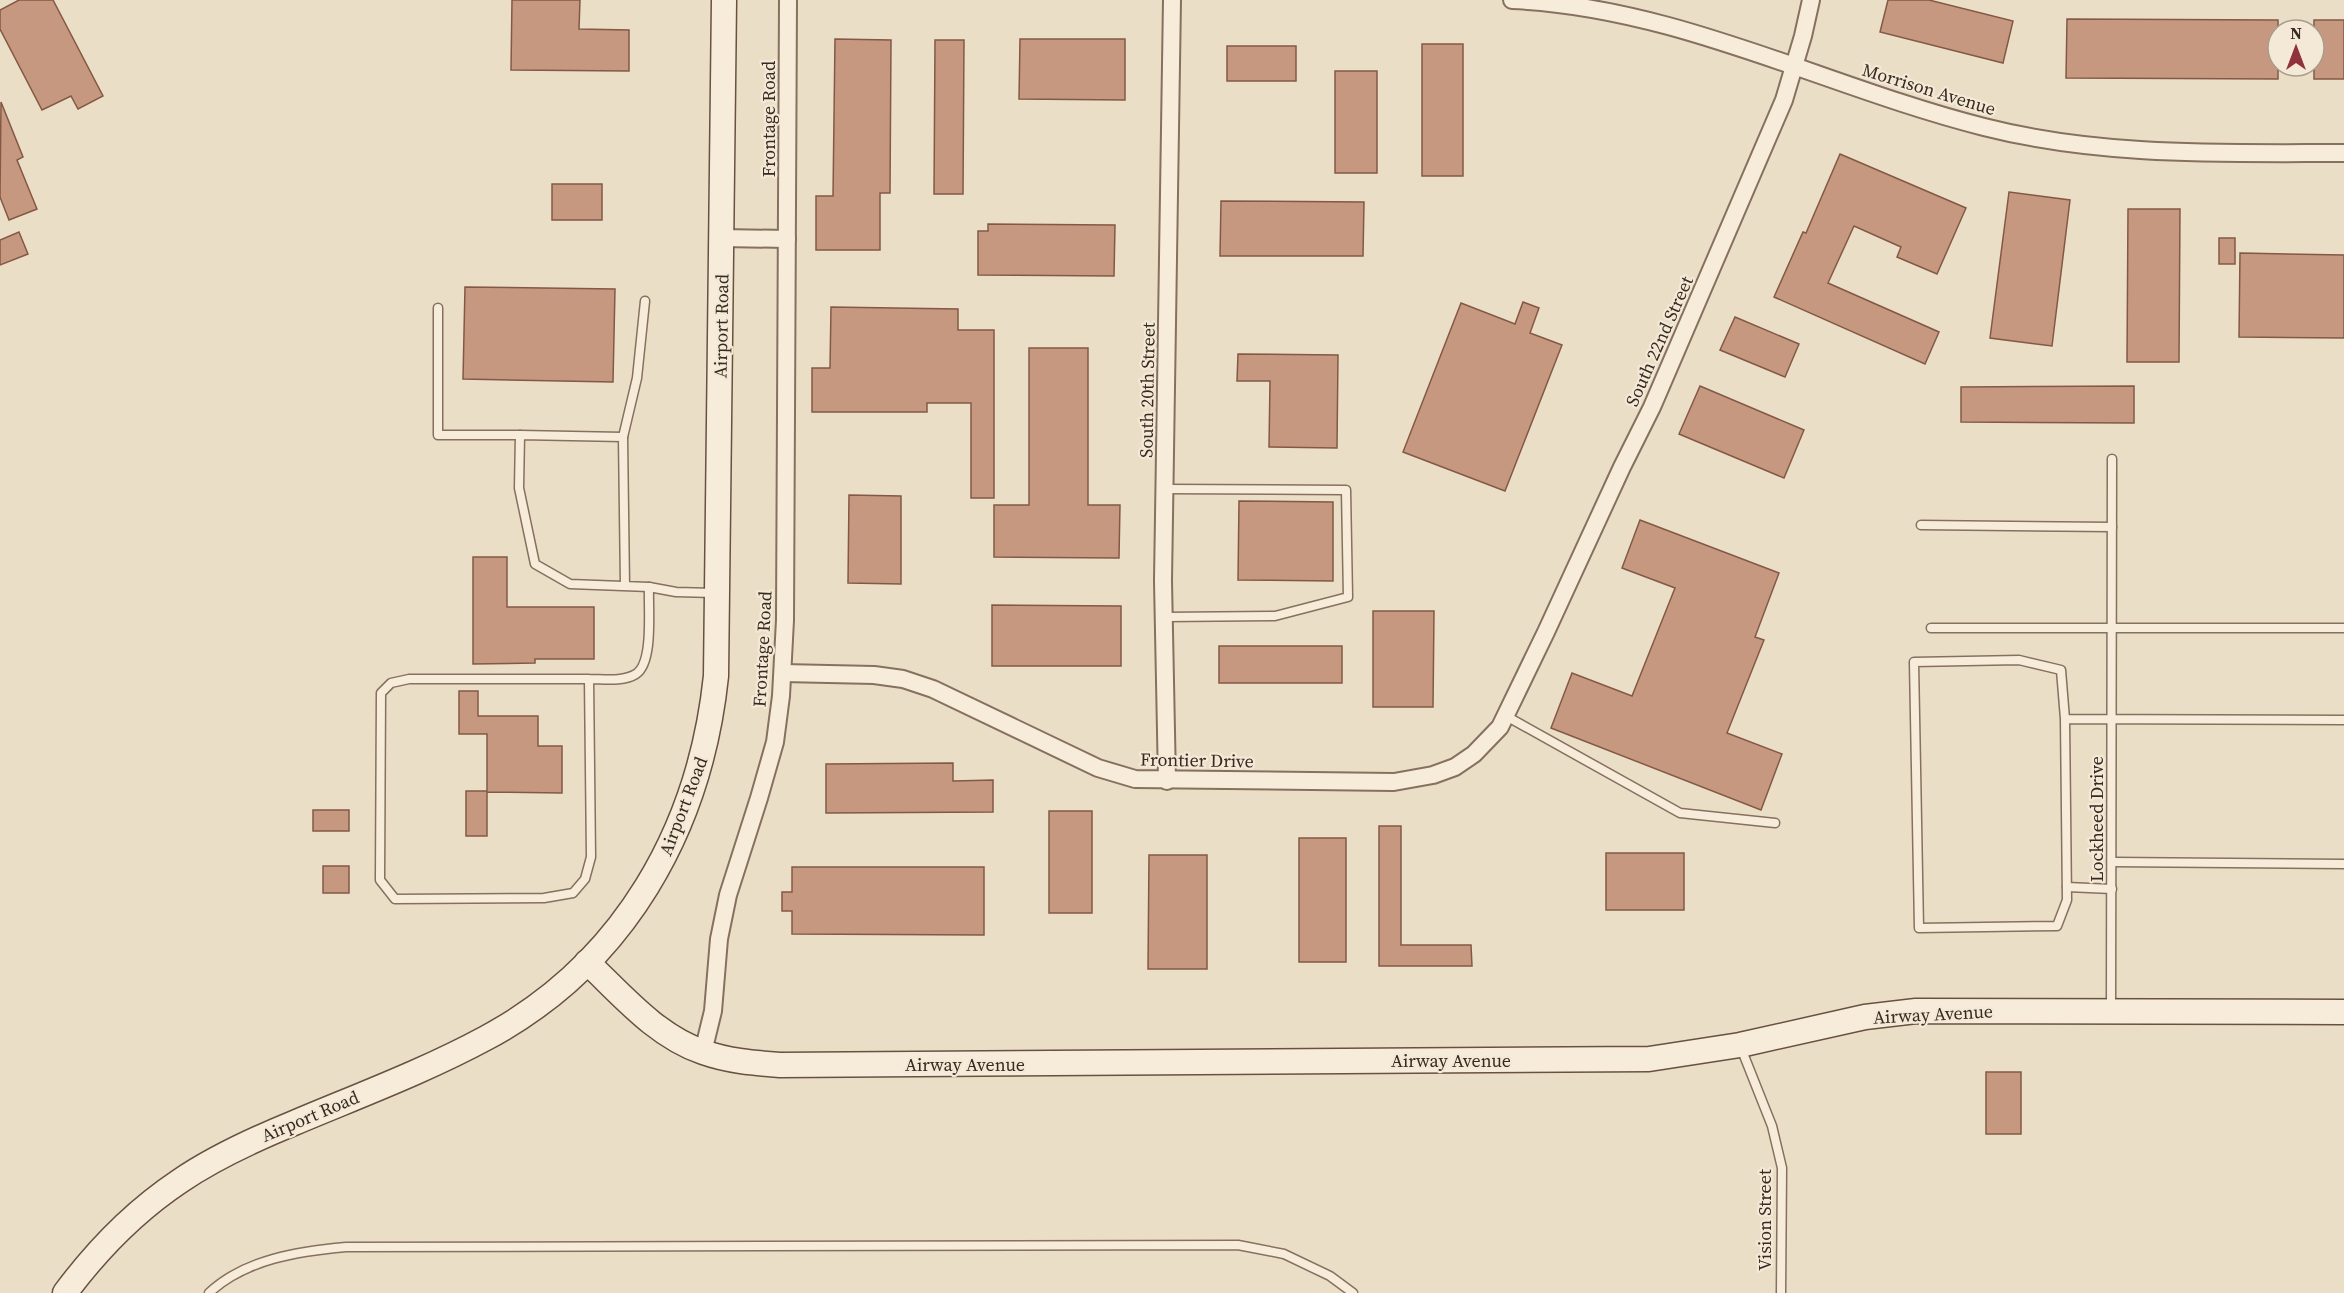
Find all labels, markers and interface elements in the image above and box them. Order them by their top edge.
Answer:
north arrow [2266,18,2326,78]
text: N [2290,22,2302,44]
street label: Morrison Avenue [1859,57,1999,121]
street label: Frontage Road [756,61,781,177]
street label: South 22nd Street [1619,272,1699,410]
street label: Airport Road [708,274,734,378]
street label: South 20th Street [1133,322,1161,458]
street label: Frontage Road [746,590,778,708]
street label: Frontier Drive [1140,747,1254,773]
street label: Airport Road [653,753,713,859]
street label: Lockheed Drive [2084,756,2109,882]
street label: Airway Avenue [1872,998,1994,1030]
street label: Airway Avenue [1391,1048,1511,1073]
street label: Airway Avenue [905,1052,1025,1077]
street label: Airport Road [257,1084,363,1148]
street label: Vision Street [1752,1169,1777,1271]

